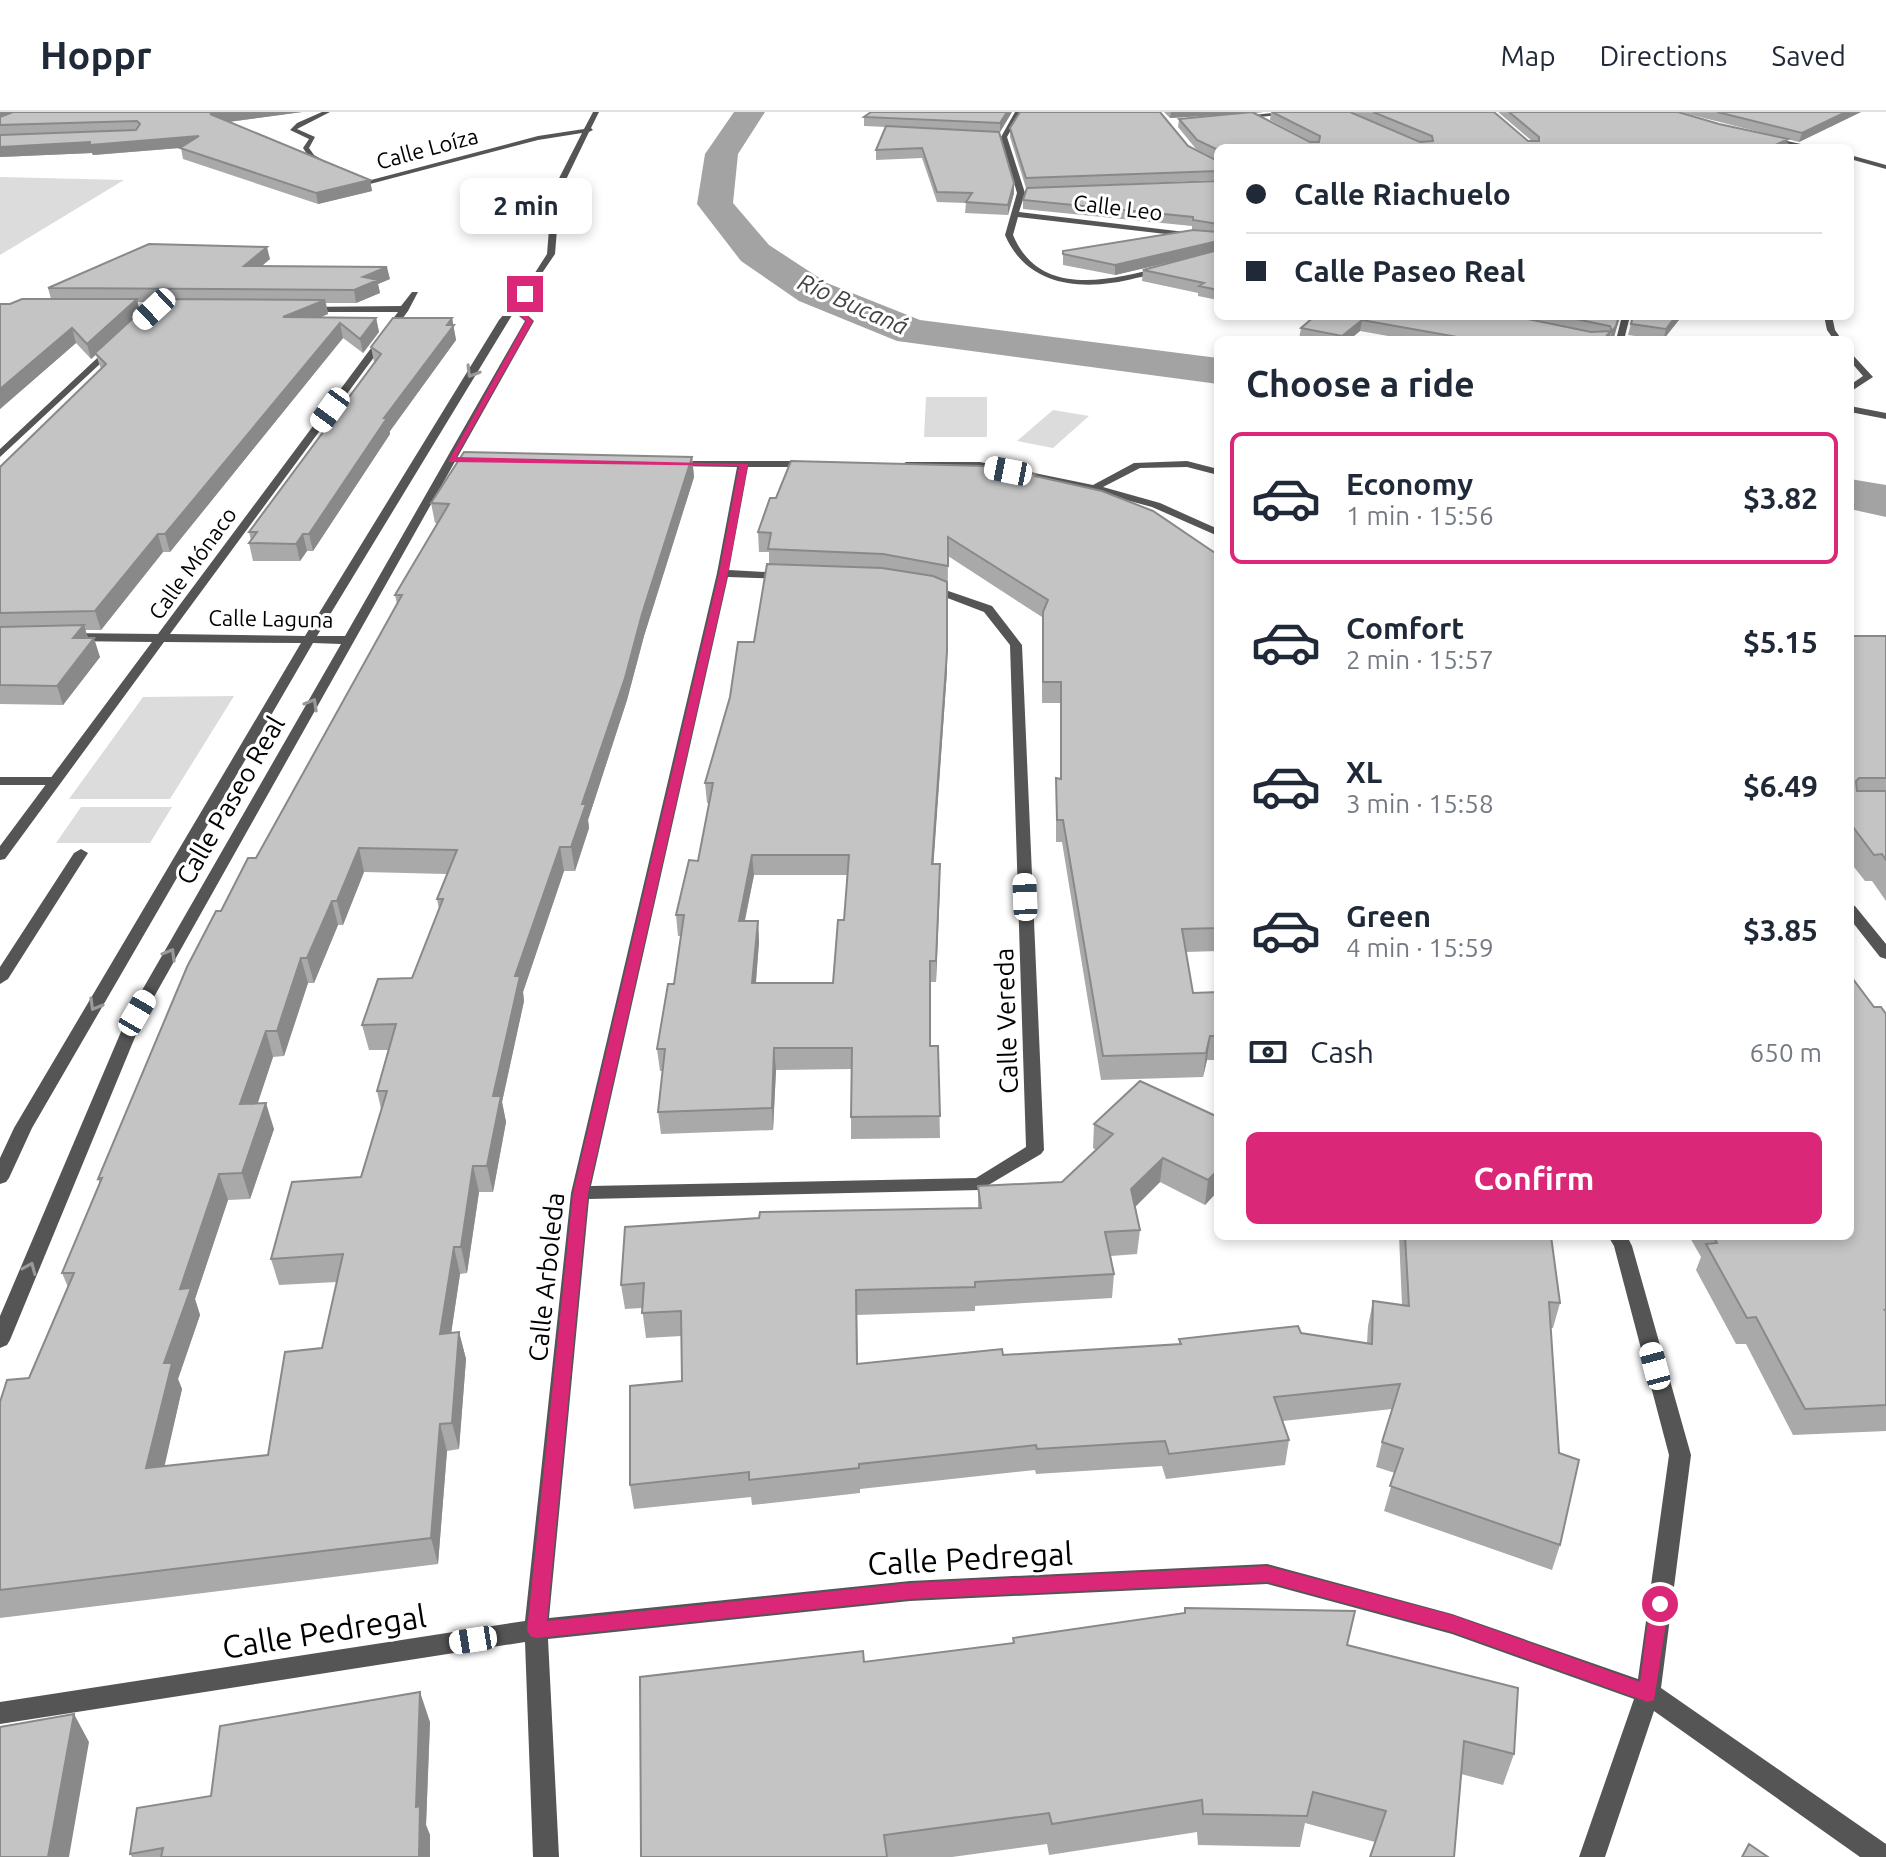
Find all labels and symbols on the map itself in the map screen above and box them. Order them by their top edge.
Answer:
street label: Calle Loíza [373,122,481,174]
callout: 2 min [459,178,591,234]
street label: Calle Leo [1072,189,1164,225]
water label: Río Bucaná [794,268,912,340]
route end [507,276,543,312]
car [128,284,180,334]
one-way arrow [466,363,481,378]
car [306,384,354,436]
car [982,455,1034,487]
street label: Calle Mónaco [143,502,241,624]
street label: Calle Laguna [208,604,334,632]
one-way arrow [302,698,318,712]
street label: Calle Paseo Real [170,711,290,889]
car [1012,873,1038,921]
one-way arrow [160,948,176,963]
street label: Calle Vereda [989,948,1023,1094]
car [115,986,159,1040]
one-way arrow [89,996,105,1011]
street label: Calle Arboleda [523,1191,569,1363]
one-way arrow [21,1262,37,1276]
car [1637,1340,1673,1392]
street label: Calle Pedregal [866,1535,1074,1581]
route start [1642,1586,1678,1622]
street label: Calle Pedregal [220,1597,428,1665]
car [447,1624,499,1656]

